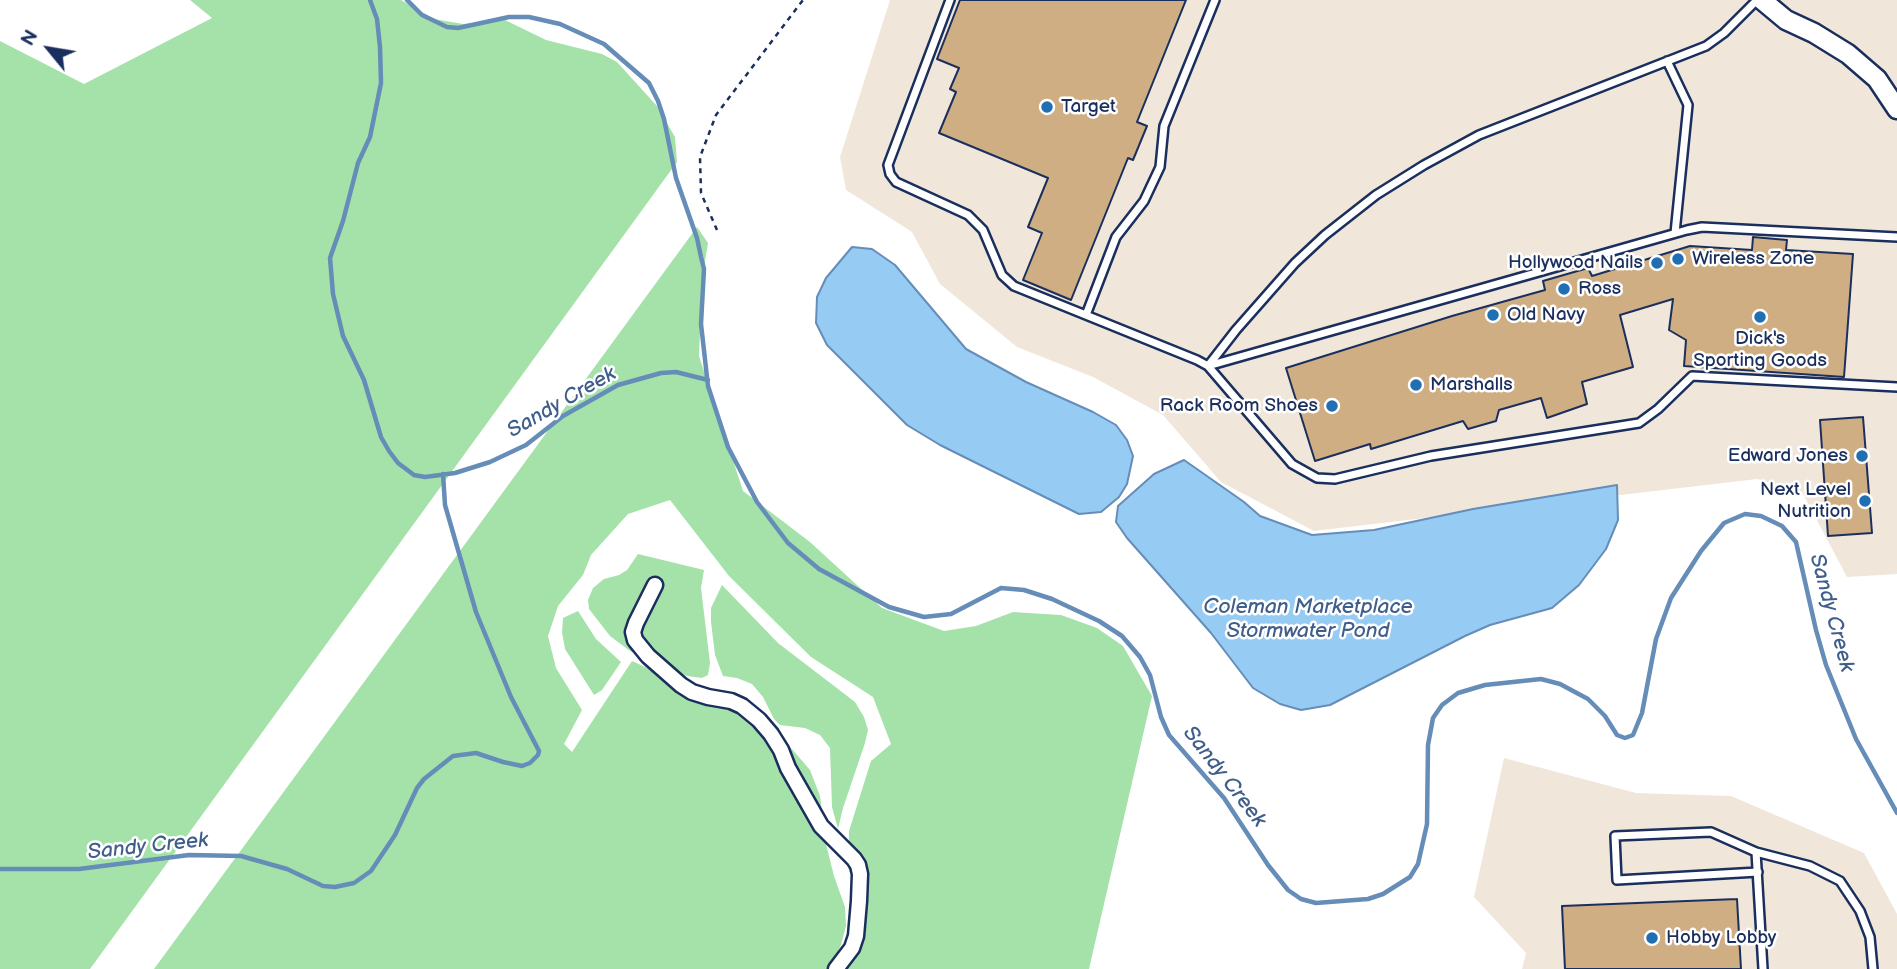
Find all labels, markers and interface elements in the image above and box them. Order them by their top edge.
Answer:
north arrow [14,14,84,84]
text: N [17,26,44,50]
place label: Target [1061,96,1116,118]
marker: Target [1039,99,1055,115]
place label: Wireless Zone [1692,248,1814,270]
marker: Wireless Zone [1670,251,1686,267]
place label: Hollywood Nails [1508,252,1643,274]
marker: Hollywood Nails [1649,255,1665,271]
place label: Ross [1578,278,1621,300]
marker: Ross [1556,281,1572,297]
place label: Old Navy [1507,304,1585,326]
marker: Old Navy [1485,307,1501,323]
marker: Dick's Sporting Goods [1752,309,1768,325]
place label: Dick's Sporting Goods [1693,328,1827,372]
water label: Sandy Creek [503,362,621,444]
place label: Marshalls [1430,374,1513,396]
marker: Marshalls [1408,377,1424,393]
place label: Rack Room Shoes [1160,395,1318,417]
marker: Rack Room Shoes [1324,398,1340,414]
place label: Edward Jones [1728,445,1848,467]
marker: Edward Jones [1854,448,1870,464]
place label: Next Level Nutrition [1760,479,1851,523]
marker: Next Level Nutrition [1857,493,1873,509]
water label: Sandy Creek [1803,551,1859,675]
water label: Coleman Marketplace Stormwater Pond [1203,595,1413,645]
water label: Sandy Creek [1177,721,1271,833]
water label: Sandy Creek [86,828,210,866]
place label: Hobby Lobby [1666,927,1776,949]
marker: Hobby Lobby [1644,930,1660,946]

